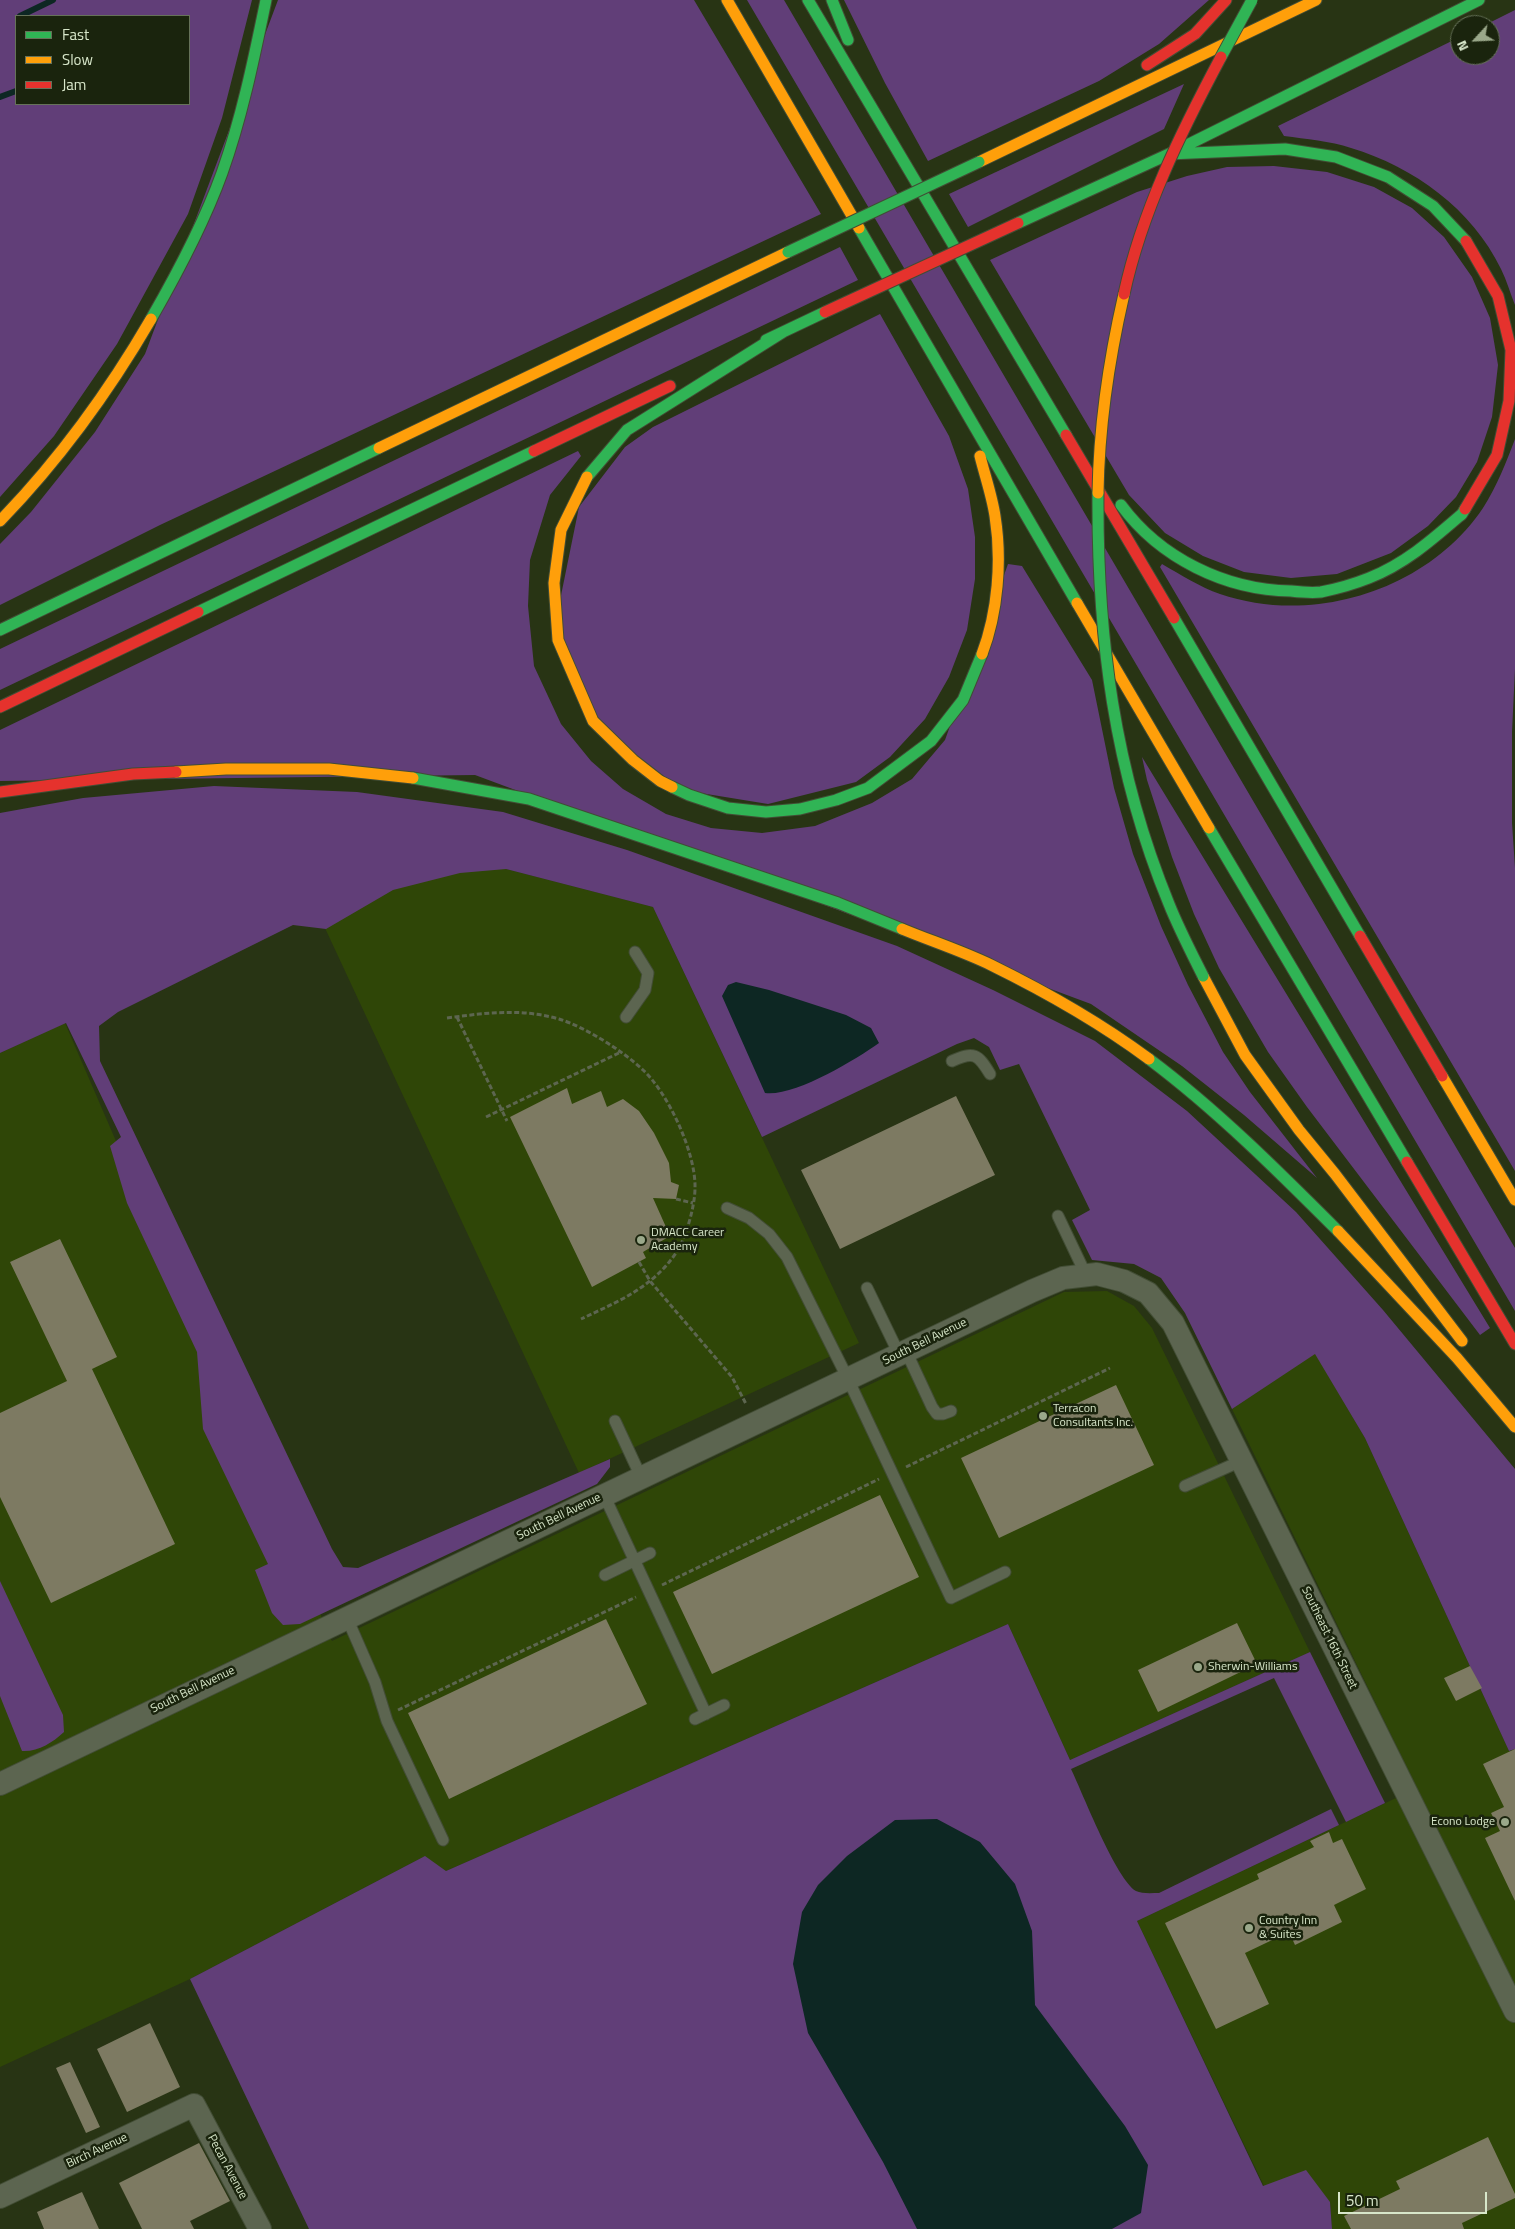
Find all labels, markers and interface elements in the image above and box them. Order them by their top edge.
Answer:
legend [15,15,190,105]
north arrow [1450,15,1500,65]
text: Fast [62,23,89,46]
text: N [1450,37,1473,55]
text: Slow [62,48,93,71]
text: Jam [62,73,86,96]
place label: DMACC Career Academy [651,1226,724,1254]
marker: DMACC Career Academy [635,1234,647,1246]
street label: South Bell Avenue [881,1315,969,1369]
place label: Terracon Consultants Inc. [1053,1402,1133,1430]
marker: Terracon Consultants Inc. [1037,1410,1049,1422]
street label: South Bell Avenue [515,1490,603,1544]
street label: Southeast 16th Street [1298,1584,1360,1692]
place label: Sherwin-Williams [1208,1660,1297,1674]
marker: Sherwin-Williams [1192,1661,1204,1673]
street label: South Bell Avenue [149,1663,237,1717]
place label: Econo Lodge [1431,1815,1495,1829]
marker: Econo Lodge [1499,1816,1511,1828]
place label: Country Inn & Suites [1259,1914,1317,1942]
marker: Country Inn & Suites [1243,1922,1255,1934]
street label: Birch Avenue [64,2131,130,2171]
street label: Pecan Avenue [204,2132,250,2202]
scale bar [1340,2182,1489,2214]
text: 50 m [1346,2189,1379,2212]

